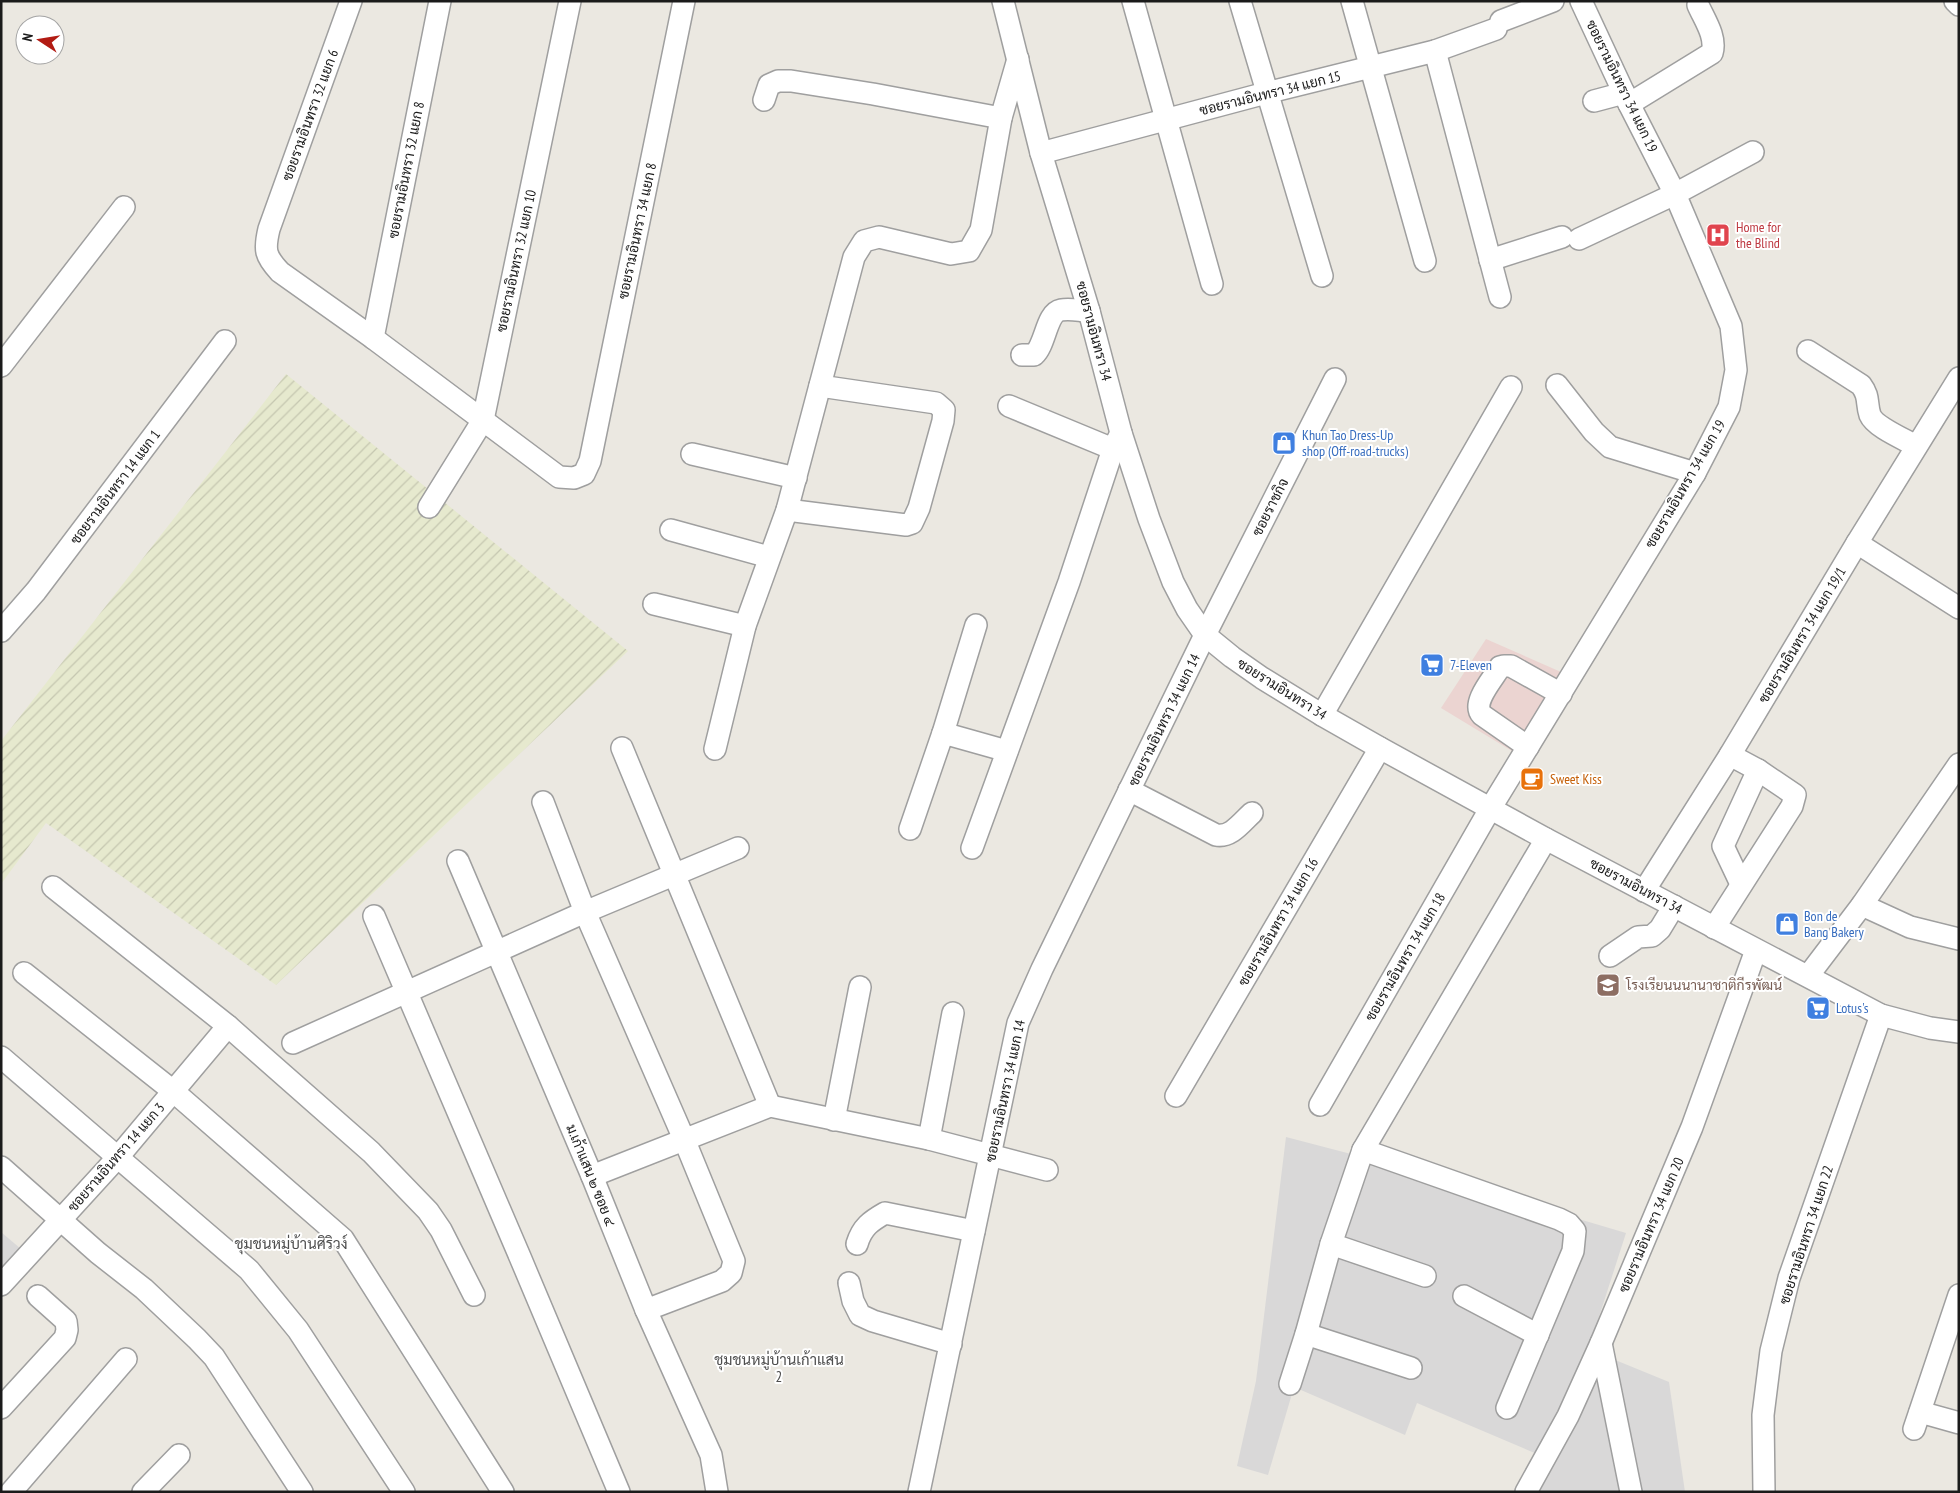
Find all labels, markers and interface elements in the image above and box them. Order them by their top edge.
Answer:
north arrow [15,15,65,65]
street label: ซอยรามอินทรา 34 แยก 19 [1582,17,1662,155]
text: N [18,32,37,43]
street label: ซอยรามอินทรา 32 แยก 6 [278,47,342,183]
street label: ซอยรามอินทรา 34 แยก 15 [1197,67,1343,119]
street label: ซอยรามอินทรา 32 แยก 8 [384,100,428,240]
street label: ซอยรามอินทรา 34 แยก 8 [614,161,660,301]
street label: ซอยรามอินทรา 32 แยก 10 [492,188,540,334]
place label: Home for the Blind [1736,218,1781,252]
hospital icon: Home for the Blind [1705,222,1731,248]
street label: ซอยรามอินทรา 34 [1072,279,1116,383]
street label: ซอยรามอินทรา 34 แยก 19 [1641,417,1729,551]
street label: ซอยรามอินทรา 14 แยก 1 [66,426,164,548]
place label: Khun Tao Dress-Up shop (Off-road-trucks) [1302,426,1409,460]
shop icon: Khun Tao Dress-Up shop (Off-road-trucks) [1271,430,1297,456]
street label: ซอยราชกิจ [1248,475,1292,539]
street label: ซอยรามอินทรา 34 แยก 19/1 [1754,564,1850,706]
street label: ซอยรามอินทรา 34 แยก 14 [1124,650,1204,789]
supermarket icon: 7-Eleven [1419,652,1445,678]
street label: ซอยรามอินทรา 34 [1234,654,1331,724]
place label: 7-Eleven [1450,656,1492,674]
cafe icon: Sweet Kiss [1519,766,1545,792]
place label: Sweet Kiss [1550,770,1602,788]
street label: ซอยรามอินทรา 34 [1587,854,1686,918]
street label: ซอยรามอินทรา 34 แยก 16 [1234,855,1322,989]
street label: ซอยรามอินทรา 34 แยก 18 [1361,890,1449,1024]
place label: Bon de Bang Bakery [1804,907,1864,941]
shop icon: Bon de Bang Bakery [1774,911,1800,937]
school or university icon: โรงเรียนนนานาชาติกีรพัฒน์ [1595,972,1621,998]
place label: โรงเรียนนนานาชาติกีรพัฒน์ [1625,976,1782,994]
supermarket icon: Lotus's [1805,995,1831,1021]
place label: Lotus's [1836,999,1869,1017]
street label: ซอยรามอินทรา 34 แยก 14 [981,1017,1029,1164]
street label: ซอยรามอินทรา 14 แยก 3 [64,1099,168,1215]
street label: ม.เก้าแสน ๒ ซอย ๔ [562,1121,620,1229]
street label: ซอยรามอินทรา 34 แยก 20 [1614,1155,1688,1295]
street label: ซอยรามอินทรา 34 แยก 22 [1775,1163,1837,1307]
district label: ชุมชนหมู่บ้านศิริวง์ [235,1234,347,1255]
district label: ชุมชนหมู่บ้านเก้าแสน 2 [714,1350,844,1386]

